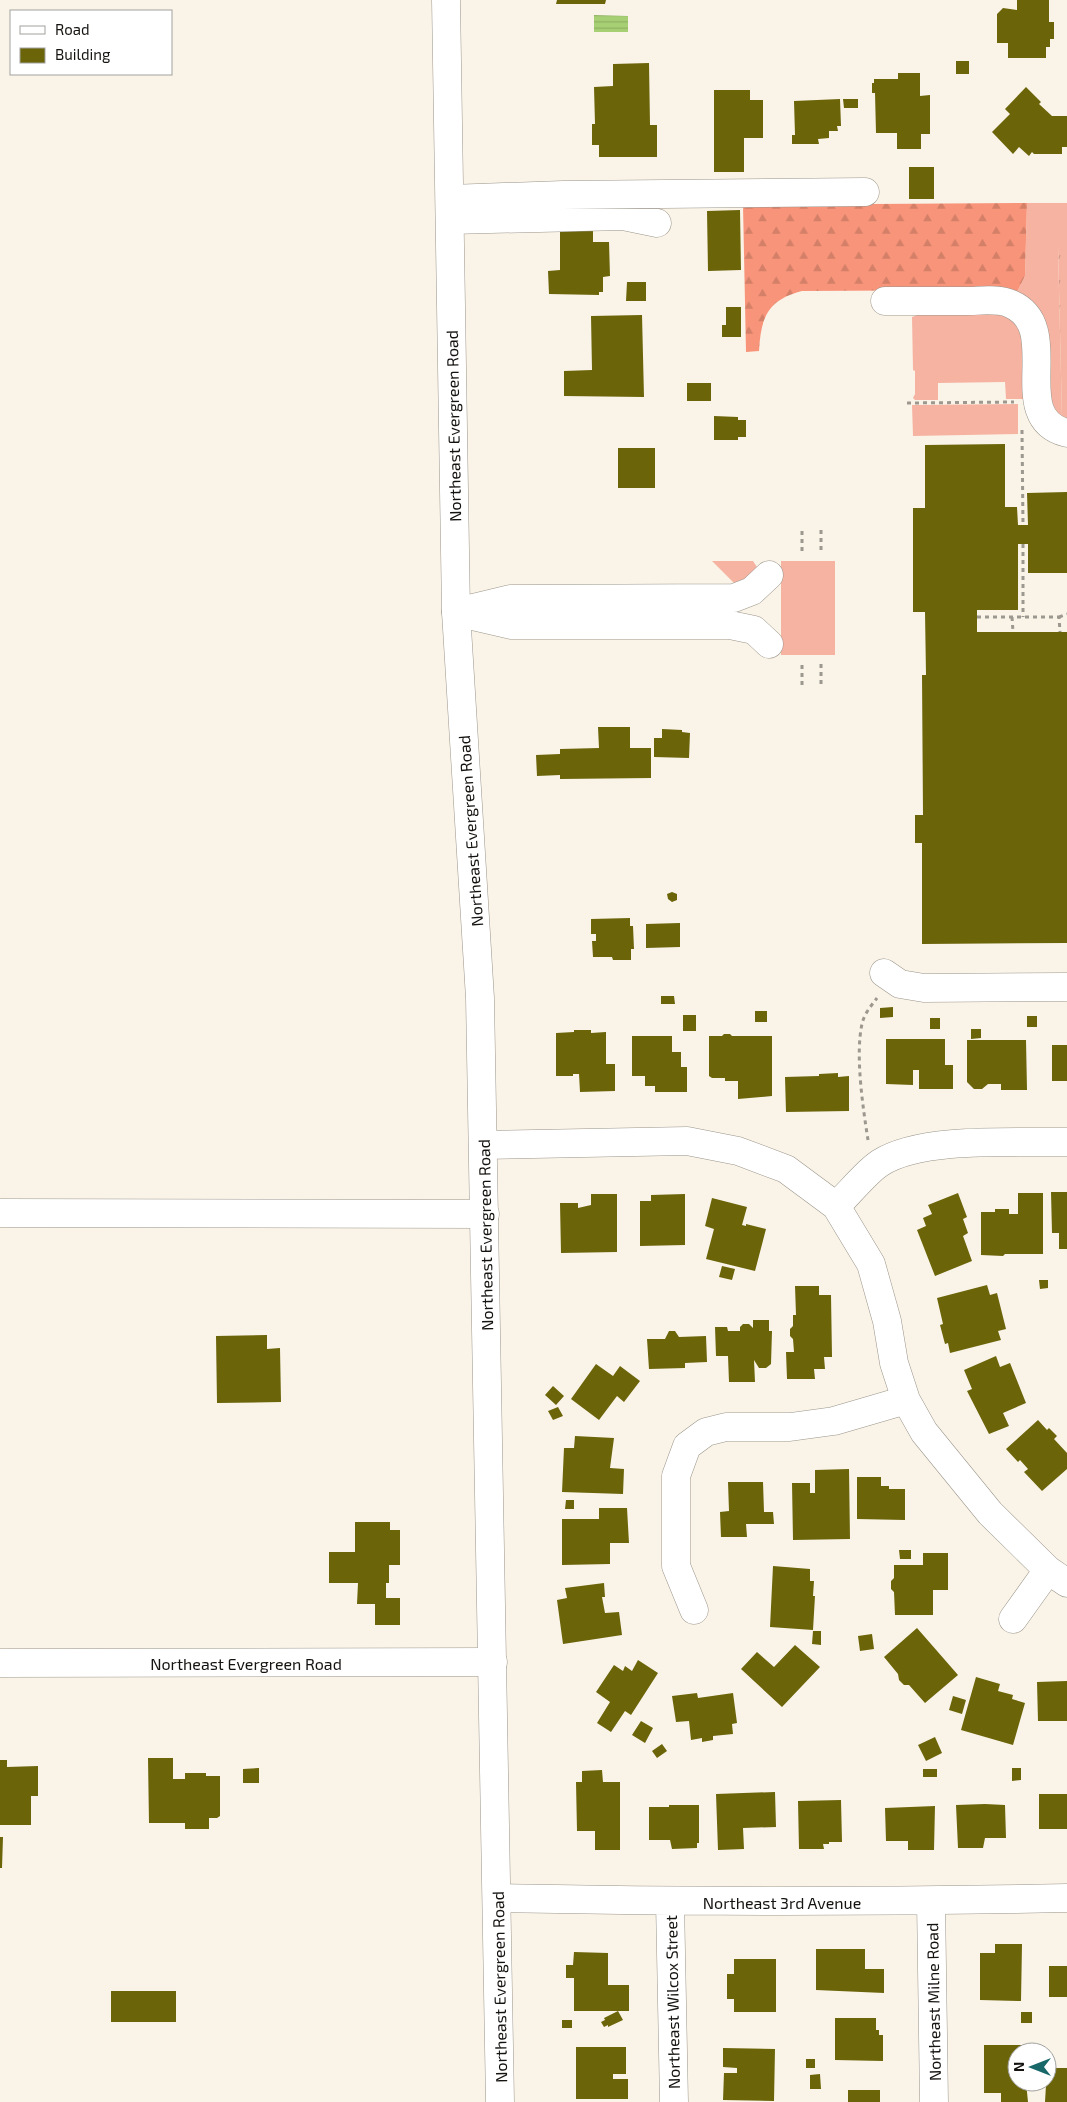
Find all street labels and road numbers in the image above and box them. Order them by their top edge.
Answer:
street label: Northeast Evergreen Road [442,330,464,522]
street label: Northeast Evergreen Road [454,735,486,927]
street label: Northeast Evergreen Road [474,1139,496,1331]
street label: Northeast Evergreen Road [150,1654,342,1673]
street label: Northeast Evergreen Road [488,1891,510,2083]
street label: Northeast 3rd Avenue [703,1893,861,1912]
street label: Northeast Wilcox Street [661,1915,683,2089]
street label: Northeast Milne Road [922,1923,944,2081]

